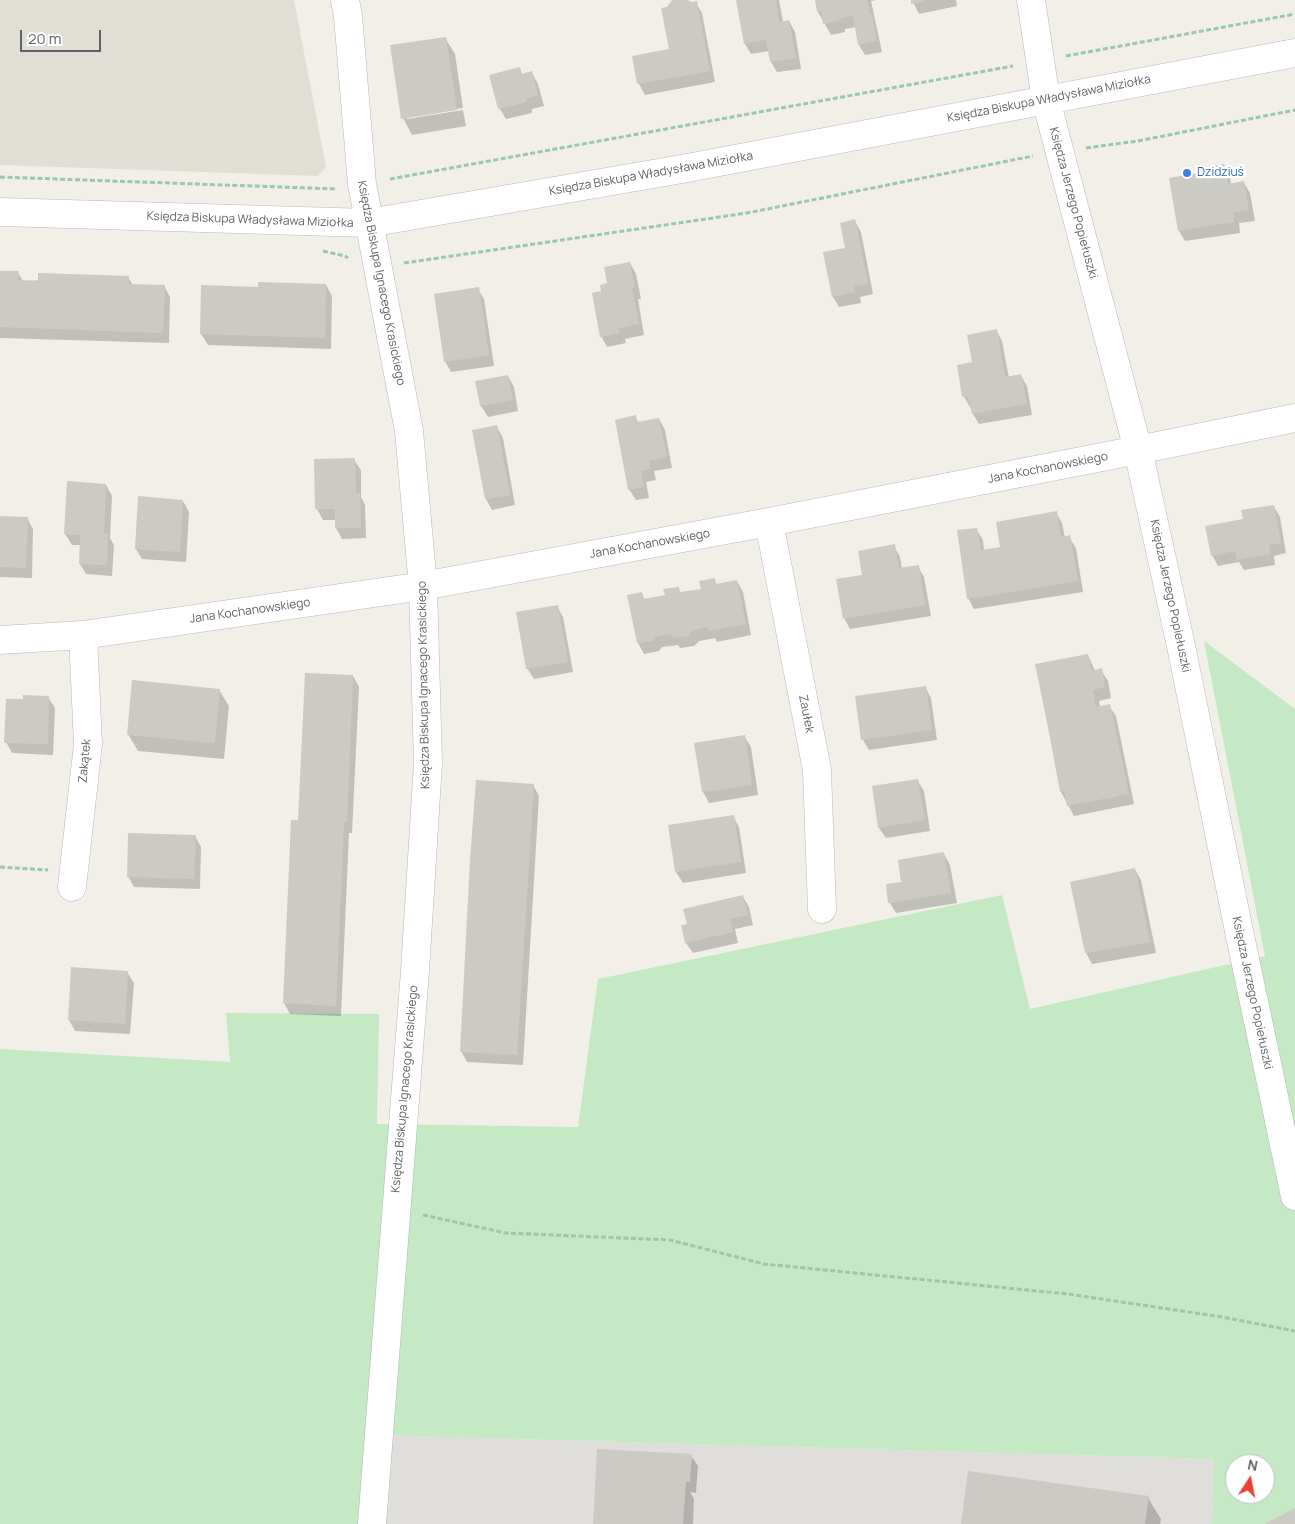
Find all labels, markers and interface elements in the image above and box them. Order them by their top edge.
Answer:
scale bar [22,20,104,52]
text: 20 m [28,28,61,49]
street label: Księdza Biskupa Władysława Miziołka [946,72,1152,126]
street label: Księdza Jerzego Popiełuszki [1046,126,1100,280]
street label: Księdza Biskupa Władysława Miziołka [548,149,754,199]
place label: Dzidziuś [1197,166,1244,180]
marker: Dzidziuś [1181,167,1193,179]
street label: Księdza Biskupa Ignacego Krasickiego [354,179,408,387]
street label: Księdza Biskupa Władysława Miziołka [146,209,354,231]
street label: Jana Kochanowskiego [987,449,1109,487]
street label: Księdza Jerzego Popiełuszki [1147,518,1193,674]
street label: Jana Kochanowskiego [589,526,711,562]
street label: Księdza Biskupa Ignacego Krasickiego [415,581,433,789]
street label: Jana Kochanowskiego [189,595,311,627]
street label: Zaułek [795,694,817,734]
street label: Zakątek [76,738,94,784]
street label: Księdza Jerzego Popiełuszki [1229,915,1275,1071]
street label: Księdza Biskupa Ignacego Krasickiego [389,985,421,1193]
north arrow [1225,1454,1275,1504]
text: N [1246,1454,1260,1475]

